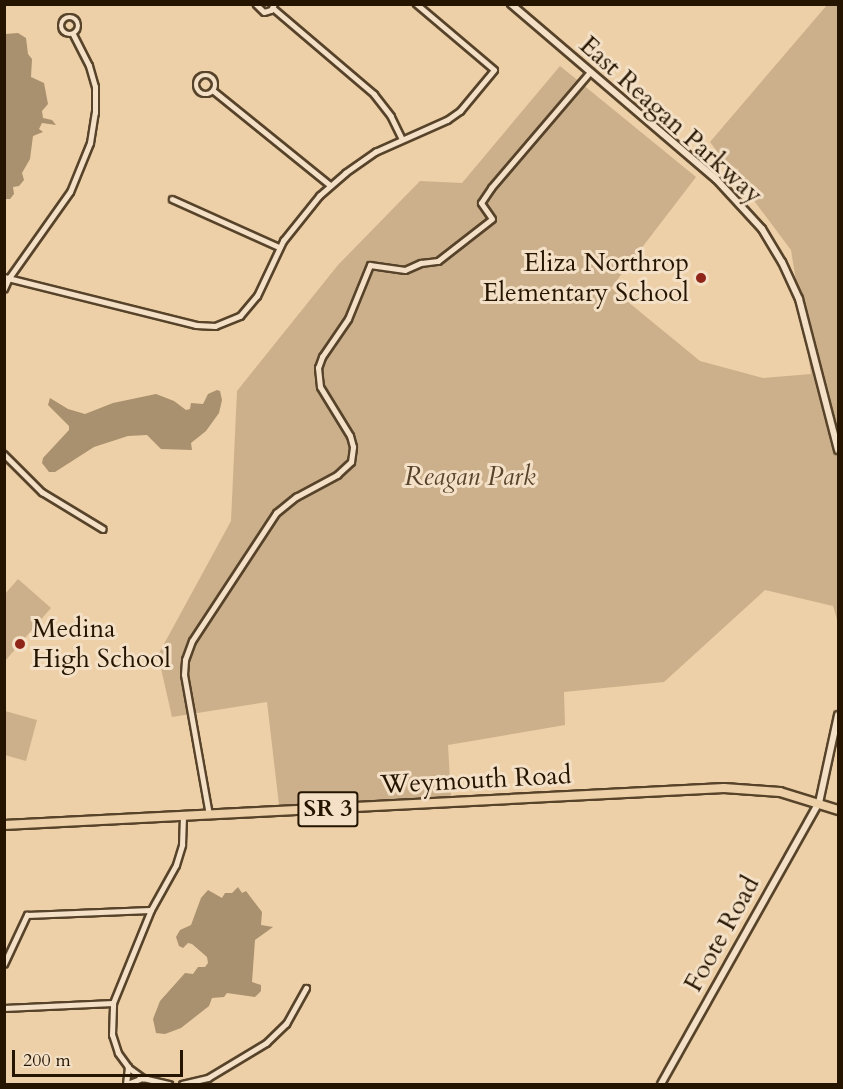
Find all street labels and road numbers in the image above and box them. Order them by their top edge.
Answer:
street label: East Reagan Parkway [573,30,769,210]
street label: Weymouth Road [380,759,572,801]
road number: SR 3 [296,788,360,830]
street label: Foote Road [678,871,766,997]

